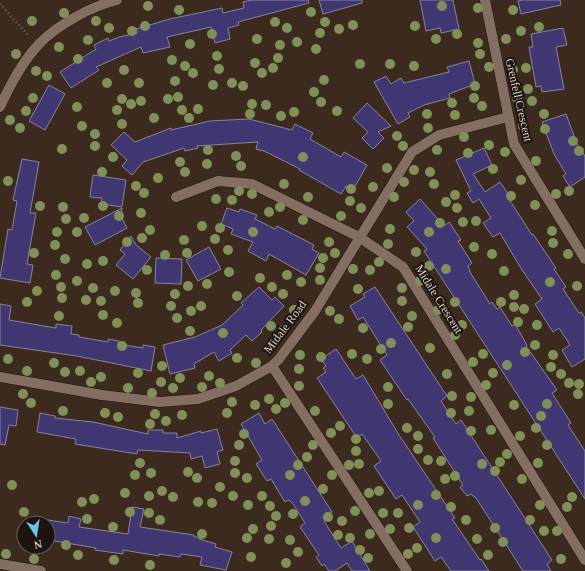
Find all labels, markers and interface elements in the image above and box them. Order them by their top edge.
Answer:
street label: Grenfell Crescent [503,57,536,144]
street label: Midale Crescent [412,262,466,337]
street label: Midale Road [261,298,309,356]
north arrow [16,515,56,555]
text: N [33,538,43,551]

